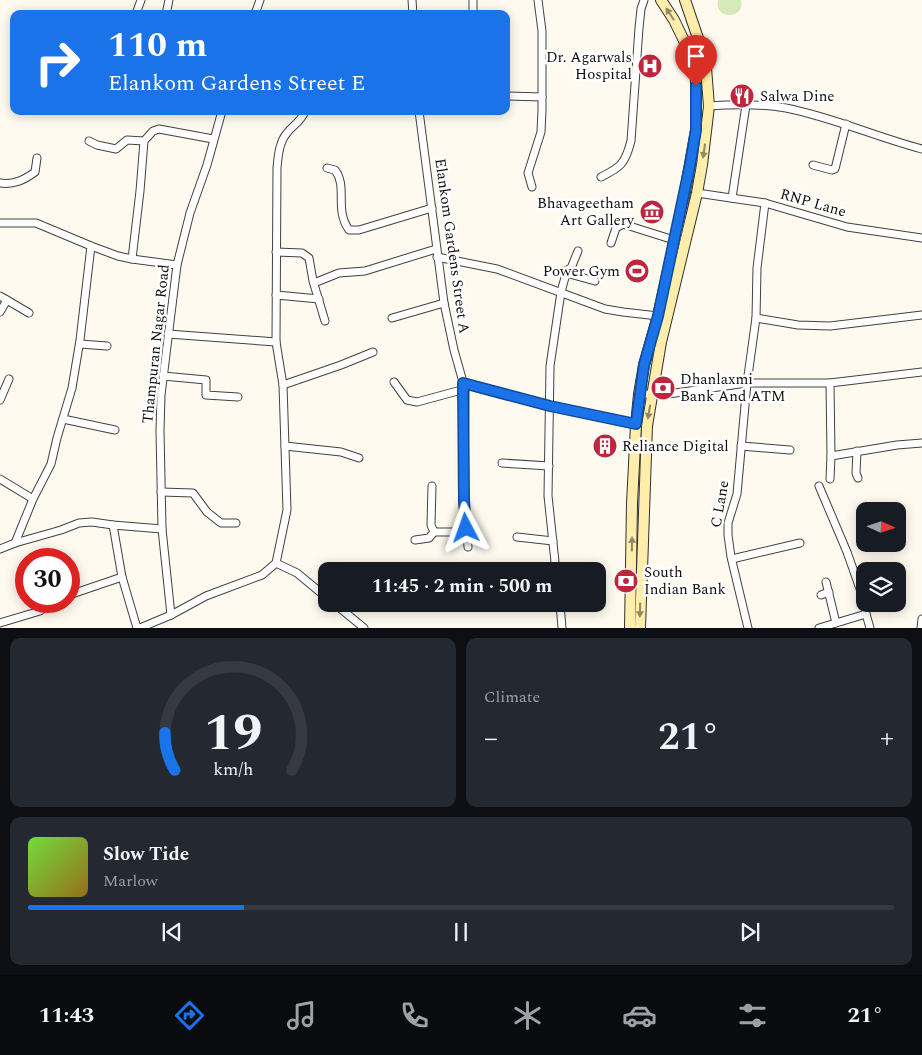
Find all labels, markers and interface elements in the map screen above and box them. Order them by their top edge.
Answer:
one-way arrow [665,7,675,21]
text: 110 m [108,19,207,72]
icon: right [25,30,90,95]
pin [675,35,717,86]
icon: arrive [682,42,710,70]
place label: Dr. Agarwals Hospital [546,46,632,86]
hospital icon: Dr. Agarwals Hospital [637,53,663,79]
text: Elankom Gardens Street E [108,67,365,100]
restaurant icon: Salwa Dine [729,83,755,109]
place label: Salwa Dine [760,85,835,108]
one-way arrow [700,143,708,159]
street label: Elankom Gardens Street A [428,157,476,335]
street label: RNP Lane [777,183,849,223]
place label: Bhavageetham Art Gallery [537,192,635,232]
museum icon: Bhavageetham Art Gallery [639,199,665,225]
sports icon: Power Gym [624,258,650,284]
place label: Power Gym [543,260,620,283]
street label: Thampuran Nagar Road [136,263,176,425]
place label: Dhanlaxmi Bank And ATM [680,368,785,408]
bank icon: Dhanlaxmi Bank And ATM [650,375,676,401]
one-way arrow [645,405,653,421]
building icon: Reliance Digital [592,433,618,459]
place label: Reliance Digital [622,435,729,458]
street label: C Lane [705,479,735,529]
position arrow [439,501,491,553]
north arrow [856,502,906,552]
map controls [856,502,906,612]
one-way arrow [628,536,636,552]
speed limit sign: 30 [15,548,80,613]
place label: South Indian Bank [644,561,726,601]
button: layers [856,562,906,612]
bank icon: South Indian Bank [613,568,639,594]
text: 11:45 · 2 min · 500 m [372,572,552,601]
one-way arrow [636,602,644,618]
text: Climate [484,685,540,709]
text: 19 [204,694,262,773]
text: 21° [658,709,720,767]
text: − [484,717,498,760]
text: + [880,717,894,760]
text: km/h [213,756,253,783]
text: Slow Tide [103,840,189,869]
text: Marlow [103,869,158,893]
icon: previous [158,918,186,946]
icon: pause [447,918,475,946]
icon: next [736,918,764,946]
icon: directions [172,998,207,1033]
icon: music [284,998,319,1033]
icon: phone [397,998,432,1033]
icon: climate [510,998,545,1033]
icon: car [622,998,657,1033]
icon: filters [735,998,770,1033]
text: 11:43 [39,999,94,1032]
text: 21° [847,999,883,1032]

